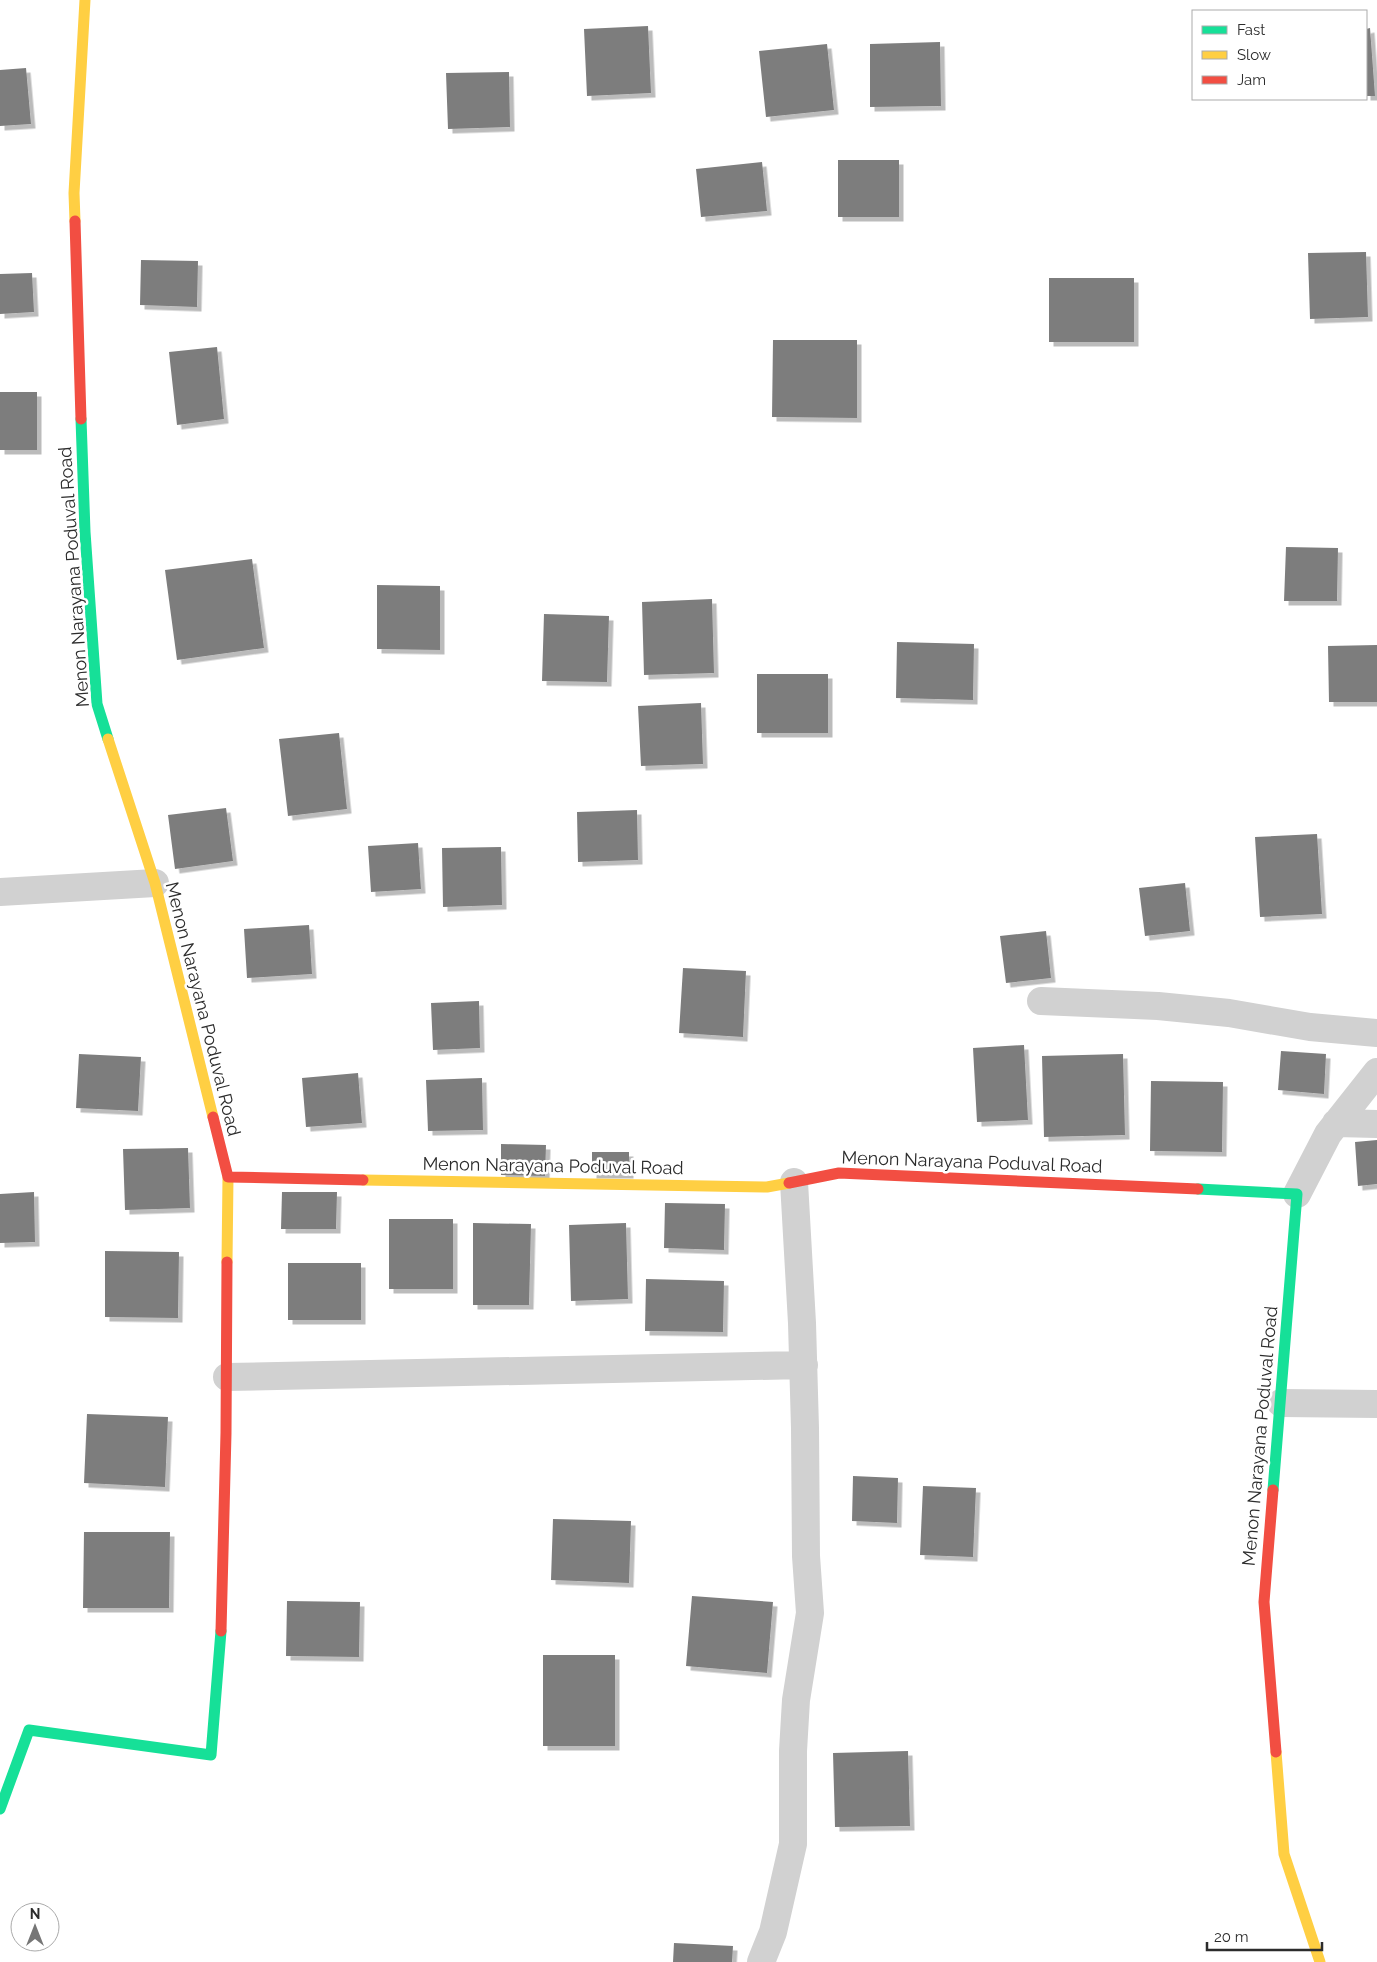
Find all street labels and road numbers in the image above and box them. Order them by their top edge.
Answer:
street label: Menon Narayana Poduval Road [54,446,93,708]
street label: Menon Narayana Poduval Road [162,880,245,1138]
street label: Menon Narayana Poduval Road [841,1146,1103,1177]
street label: Menon Narayana Poduval Road [422,1153,684,1178]
street label: Menon Narayana Poduval Road [1238,1305,1281,1567]

